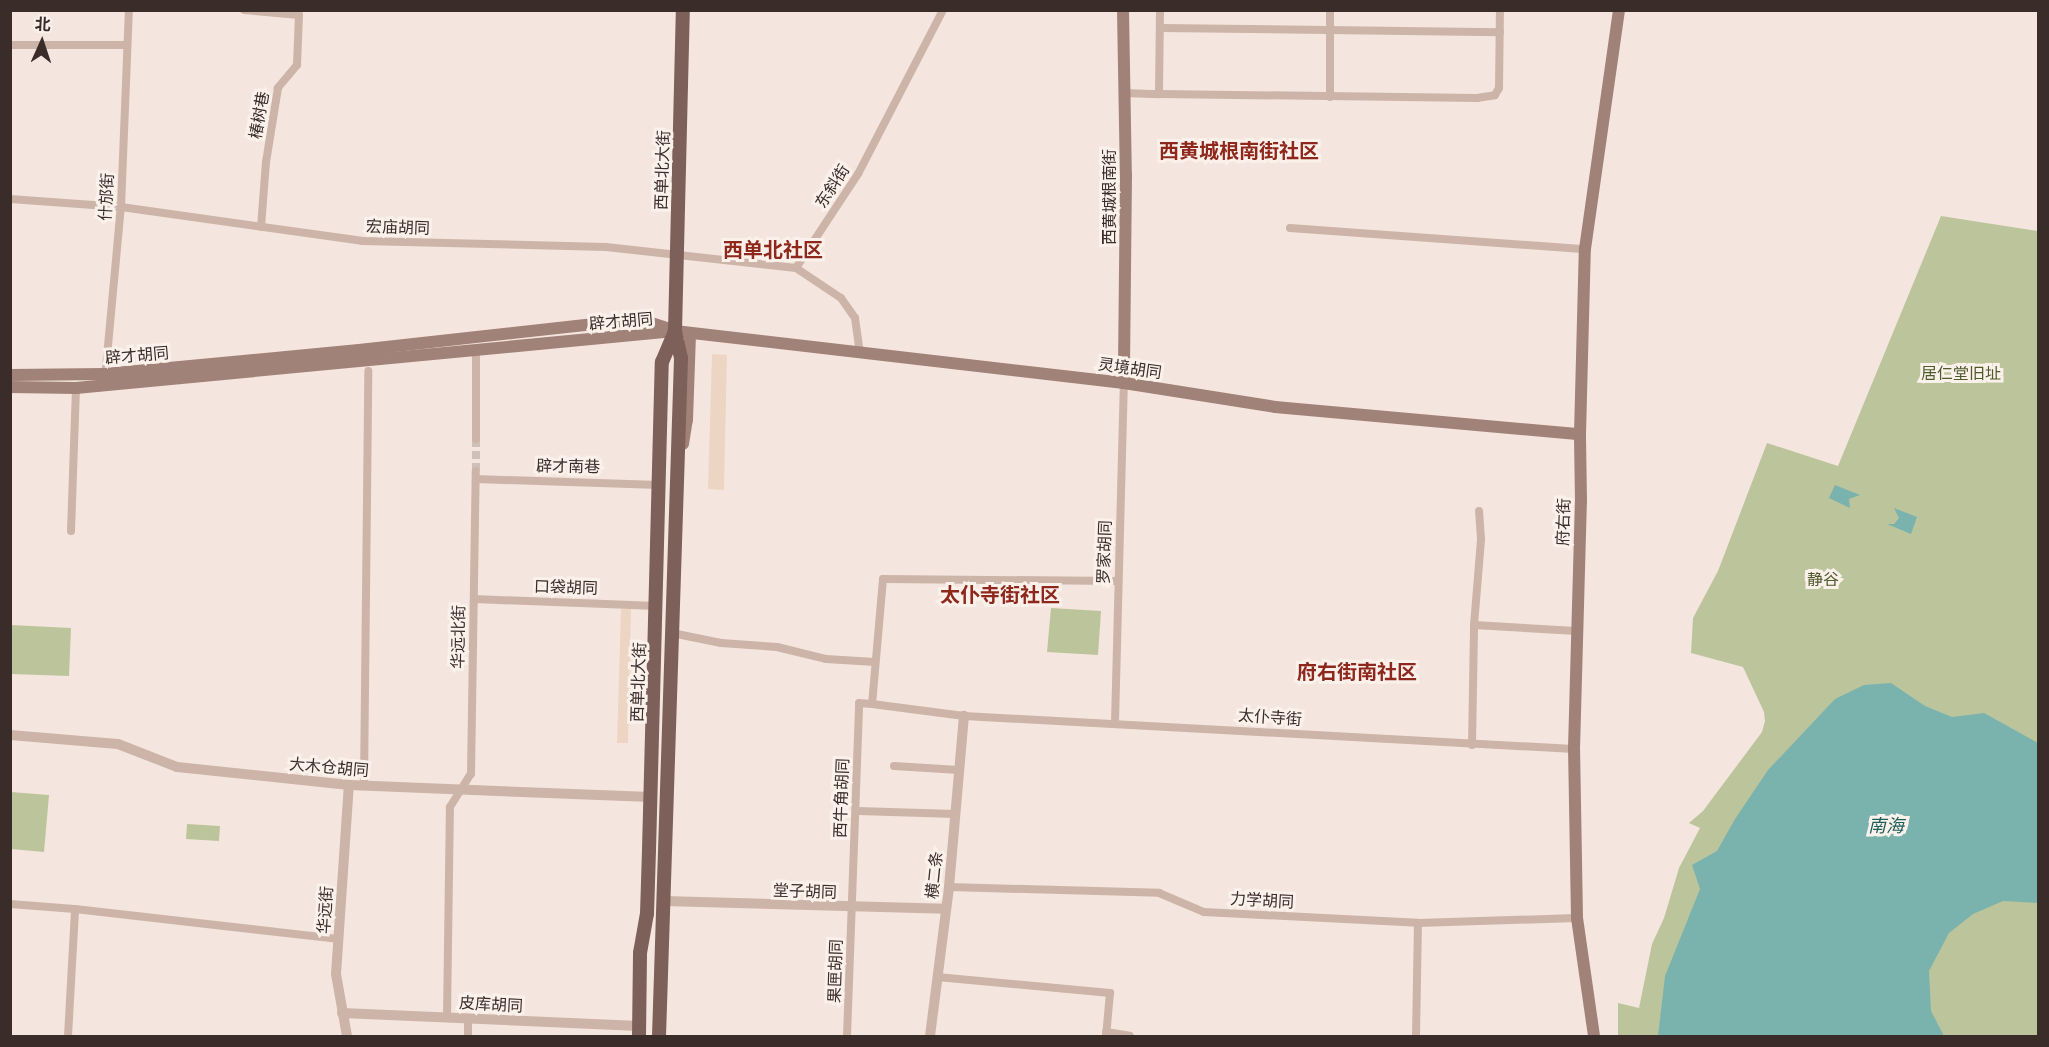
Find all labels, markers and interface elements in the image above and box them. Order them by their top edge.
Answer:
north arrow [12,12,72,72]
text: 北 [34,14,51,33]
street label: 椿树巷 [245,90,273,140]
street label: 西单北大街 [651,130,673,210]
district label: 西黄城根南街社区 [1159,138,1319,162]
street label: 西黄城根南街 [1099,149,1119,245]
street label: 东斜街 [811,161,853,211]
street label: 什邡街 [95,173,117,221]
street label: 宏庙胡同 [366,216,430,238]
district label: 西单北社区 [723,237,823,261]
street label: 辟才胡同 [588,309,654,333]
street label: 辟才胡同 [104,343,170,367]
street label: 灵境胡同 [1097,354,1163,382]
park label: 居仁堂旧址 [1921,363,2001,383]
street label: 辟才南巷 [536,456,600,476]
street label: 府右街 [1553,498,1573,546]
street label: 罗家胡同 [1093,520,1115,584]
park label: 静谷 [1807,569,1839,589]
street label: 口袋胡同 [534,576,598,598]
district label: 太仆寺街社区 [940,582,1060,606]
street label: 华远北街 [448,605,468,669]
street label: 西单北大街 [627,642,649,722]
district label: 府右街南社区 [1297,659,1417,683]
street label: 太仆寺街 [1237,705,1303,729]
street label: 大木仓胡同 [288,754,370,780]
street label: 西牛角胡同 [830,758,852,838]
water label: 南海 [1868,814,1904,836]
street label: 横二条 [922,850,946,900]
street label: 堂子胡同 [773,880,837,902]
street label: 华远街 [314,885,336,935]
street label: 力学胡同 [1230,889,1294,911]
street label: 果匣胡同 [824,939,846,1003]
street label: 皮库胡同 [459,993,523,1015]

